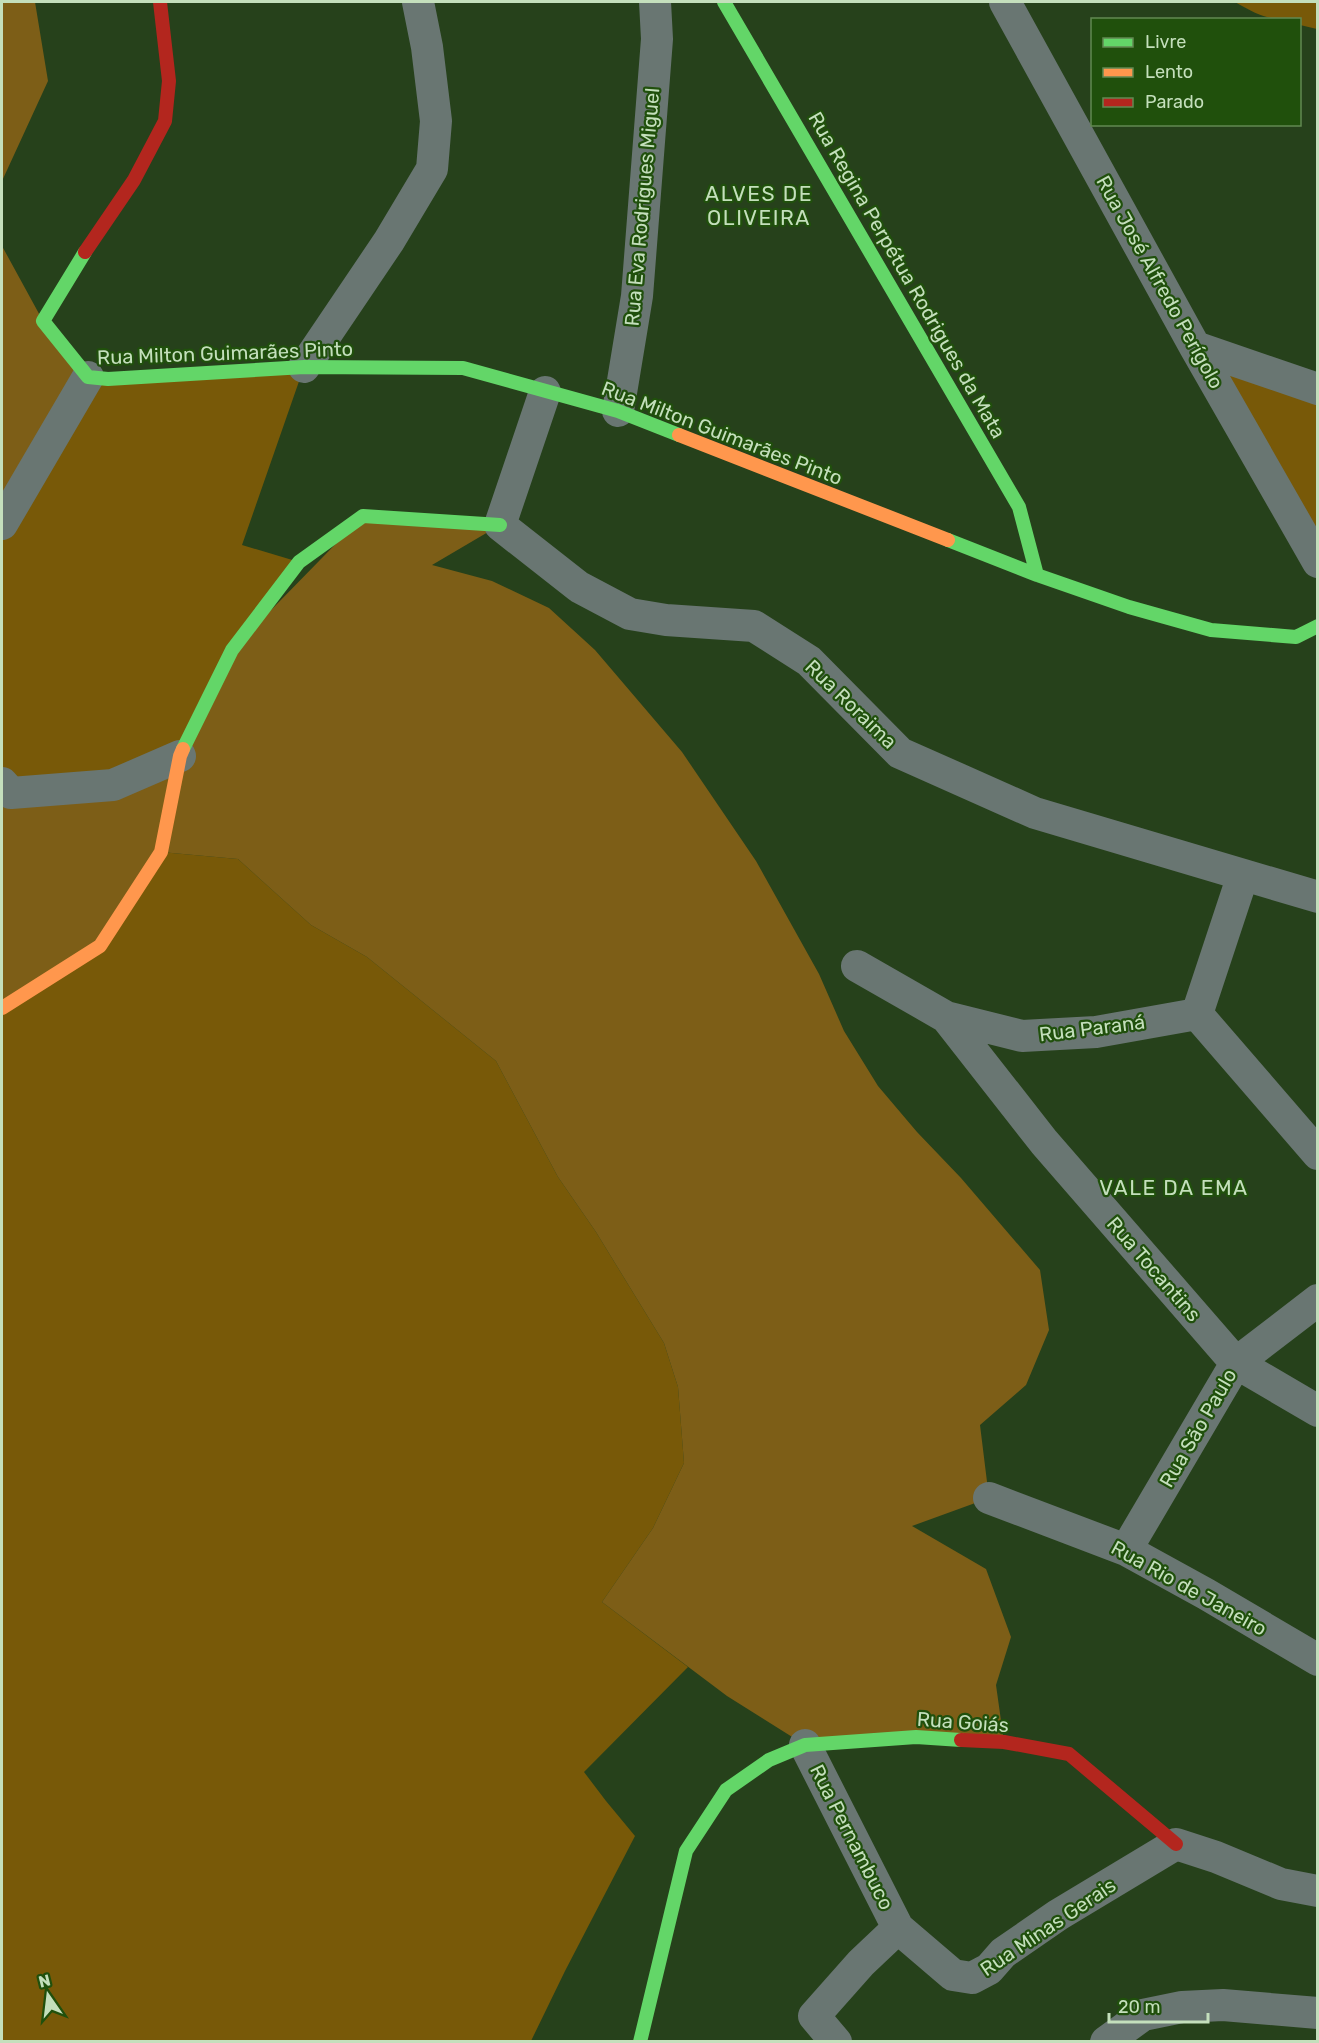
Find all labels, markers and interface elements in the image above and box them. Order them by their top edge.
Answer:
legend [1091,18,1301,126]
text: Livre [1145,31,1186,53]
text: Lento [1145,61,1193,83]
street label: Rua Eva Rodrigues Miguel [620,87,664,327]
text: Parado [1145,91,1204,113]
street label: Rua Regina Perpétua Rodrigues da Mata [803,107,1011,443]
street label: Rua José Alfredo Perígolo [1091,171,1229,393]
district label: ALVES DE OLIVEIRA [705,181,813,230]
street label: Rua Milton Guimarães Pinto [97,337,353,369]
street label: Rua Milton Guimarães Pinto [598,376,846,490]
street label: Rua Roraima [800,654,902,754]
street label: Rua Paraná [1038,1010,1146,1046]
district label: VALE DA EMA [1099,1175,1249,1200]
street label: Rua Tocantins [1102,1212,1206,1326]
street label: Rua São Paulo [1154,1364,1242,1492]
street label: Rua Rio de Janeiro [1107,1535,1271,1641]
street label: Rua Goiás [916,1707,1010,1737]
street label: Rua Pernambuco [805,1760,899,1914]
street label: Rua Minas Gerais [976,1873,1120,1981]
north arrow [18,1965,78,2025]
text: N [37,1970,52,1992]
scale bar [1109,1986,1208,2024]
text: 20 m [1118,1996,1160,2018]

